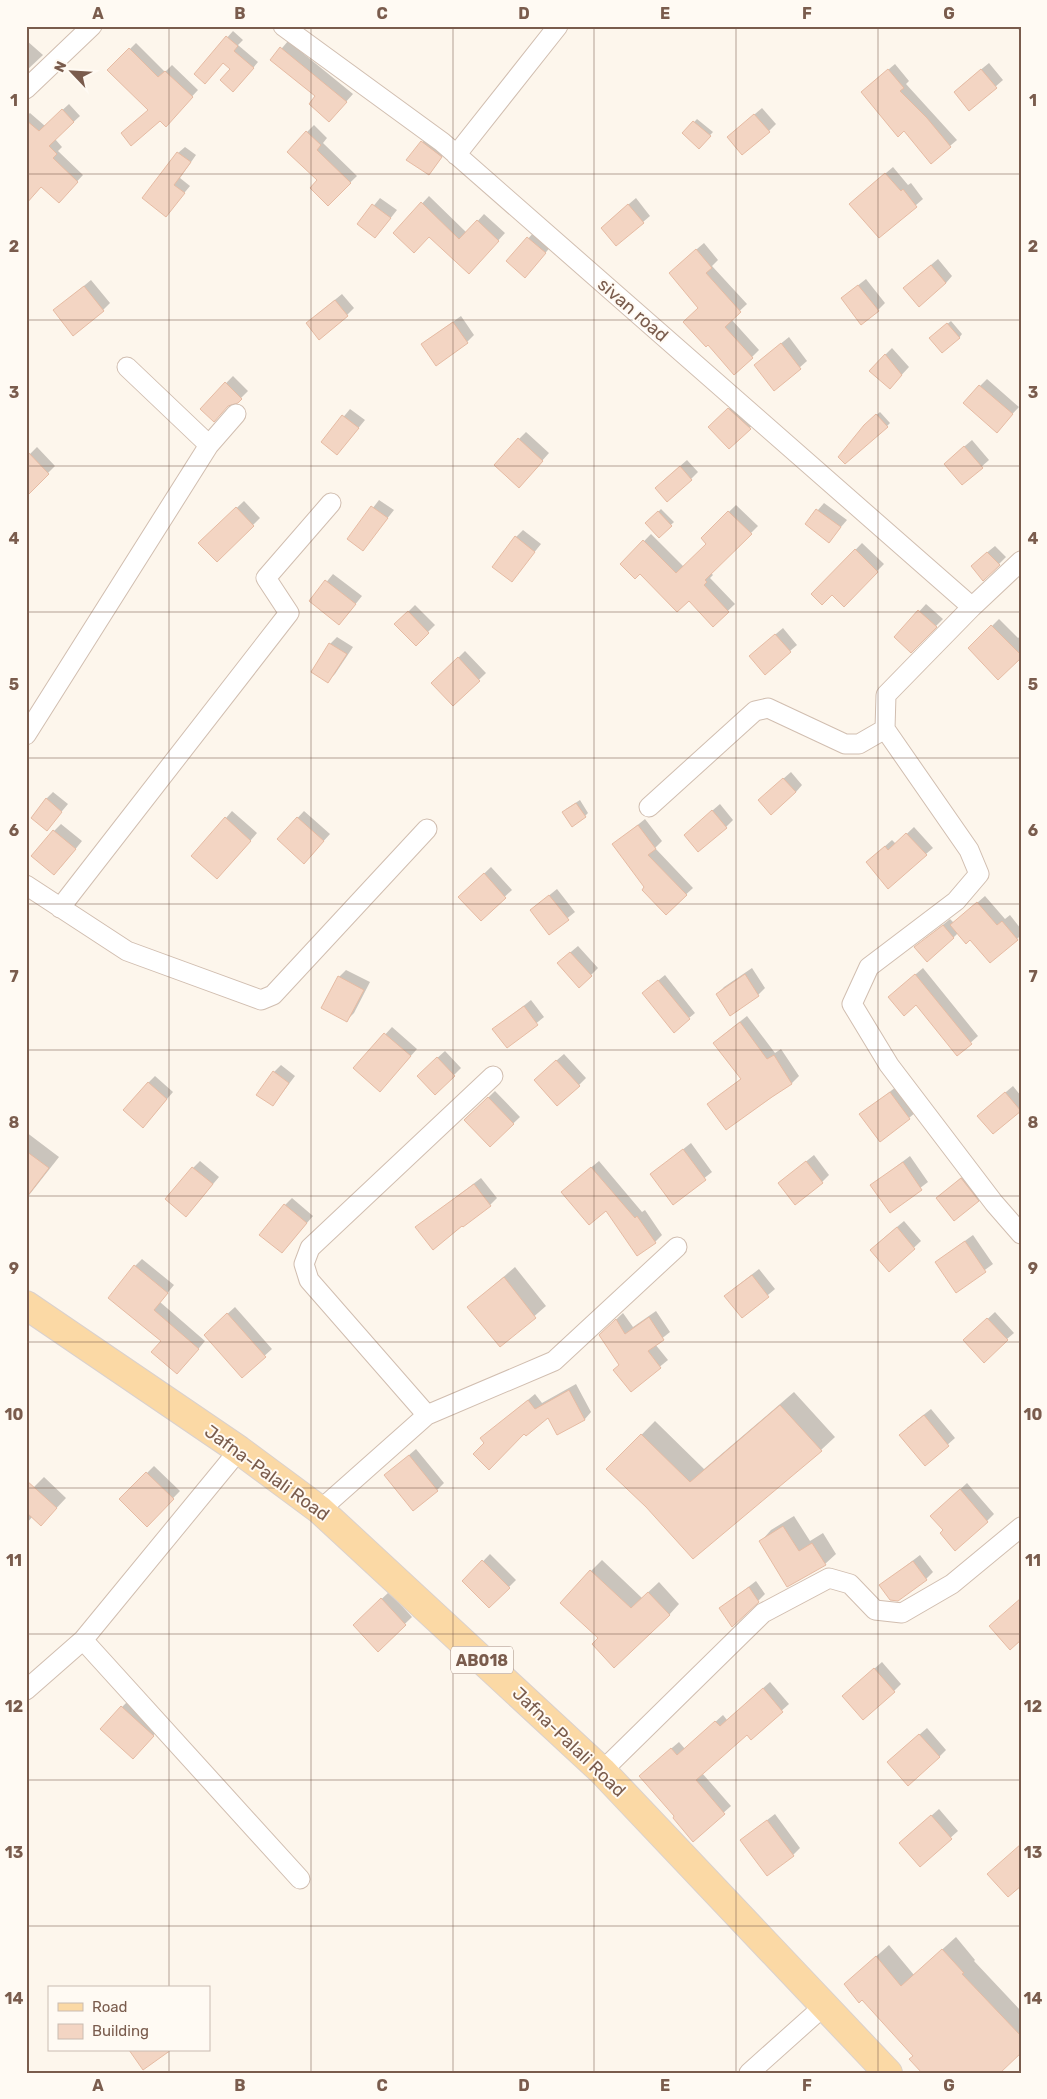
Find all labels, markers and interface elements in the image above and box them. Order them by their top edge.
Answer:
text: A [92,4,104,23]
text: B [234,4,246,23]
text: C [376,4,388,23]
text: D [518,4,530,23]
text: E [660,4,670,23]
text: F [802,4,812,23]
text: G [943,4,955,23]
north arrow [48,48,98,98]
text: N [51,59,71,75]
text: 1 [10,91,18,110]
text: 1 [1029,91,1037,110]
text: 2 [9,237,19,256]
text: 2 [1028,237,1038,256]
street label: sivan road [593,273,673,347]
text: 3 [9,383,19,402]
text: 3 [1028,383,1038,402]
text: 4 [9,529,20,548]
text: 4 [1028,529,1039,548]
text: 5 [9,675,19,694]
text: 5 [1028,675,1038,694]
text: 6 [9,821,19,840]
text: 6 [1028,821,1038,840]
text: 7 [9,967,19,986]
text: 7 [1028,967,1038,986]
text: 8 [9,1113,20,1132]
text: 8 [1028,1113,1039,1132]
text: 9 [9,1259,19,1278]
text: 9 [1028,1259,1038,1278]
text: 10 [5,1405,24,1424]
text: 10 [1024,1405,1043,1424]
street label: Jafna-Palali Road [200,1420,334,1526]
text: 11 [6,1551,22,1570]
text: 11 [1025,1551,1041,1570]
road number: AB018 [451,1646,513,1674]
street label: Jafna-Palali Road [508,1682,630,1802]
text: 12 [5,1697,23,1716]
text: 12 [1024,1697,1042,1716]
text: 13 [5,1843,23,1862]
text: 13 [1024,1843,1042,1862]
legend [48,1986,210,2052]
text: 14 [5,1989,24,2008]
text: 14 [1024,1989,1043,2008]
text: Road [92,1998,128,2016]
text: Building [92,2022,149,2040]
text: A [92,2076,104,2095]
text: B [234,2076,246,2095]
text: C [376,2076,388,2095]
text: D [518,2076,530,2095]
text: E [660,2076,670,2095]
text: F [802,2076,812,2095]
text: G [943,2076,955,2095]

